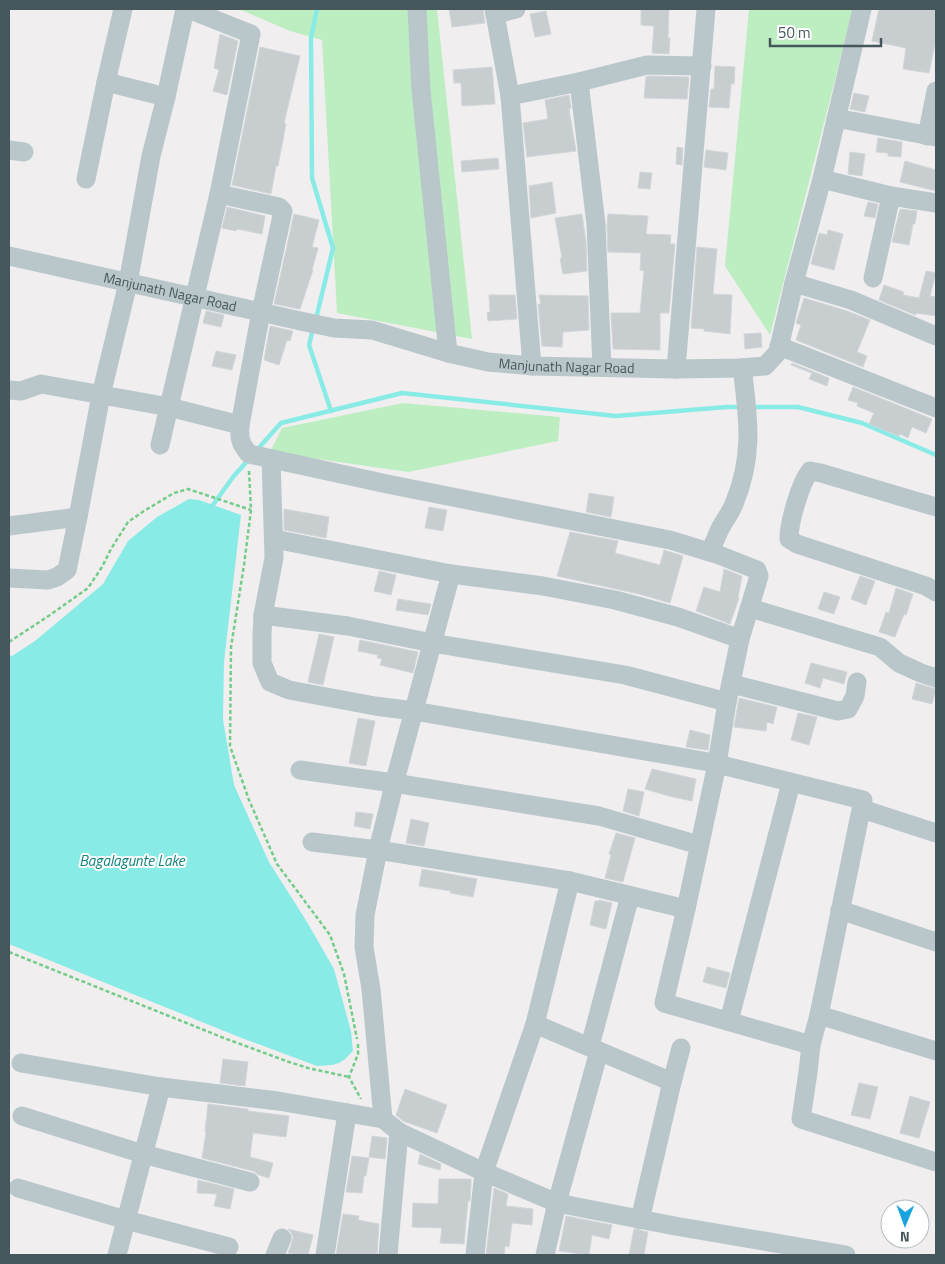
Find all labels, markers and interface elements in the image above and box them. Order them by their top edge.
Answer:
scale bar [770,15,881,47]
text: 50 m [778,21,811,44]
street label: Manjunath Nagar Road [102,266,239,316]
street label: Manjunath Nagar Road [498,352,635,378]
water label: Bagalagunte Lake [79,849,186,872]
north arrow [880,1199,930,1249]
text: N [900,1227,910,1248]

